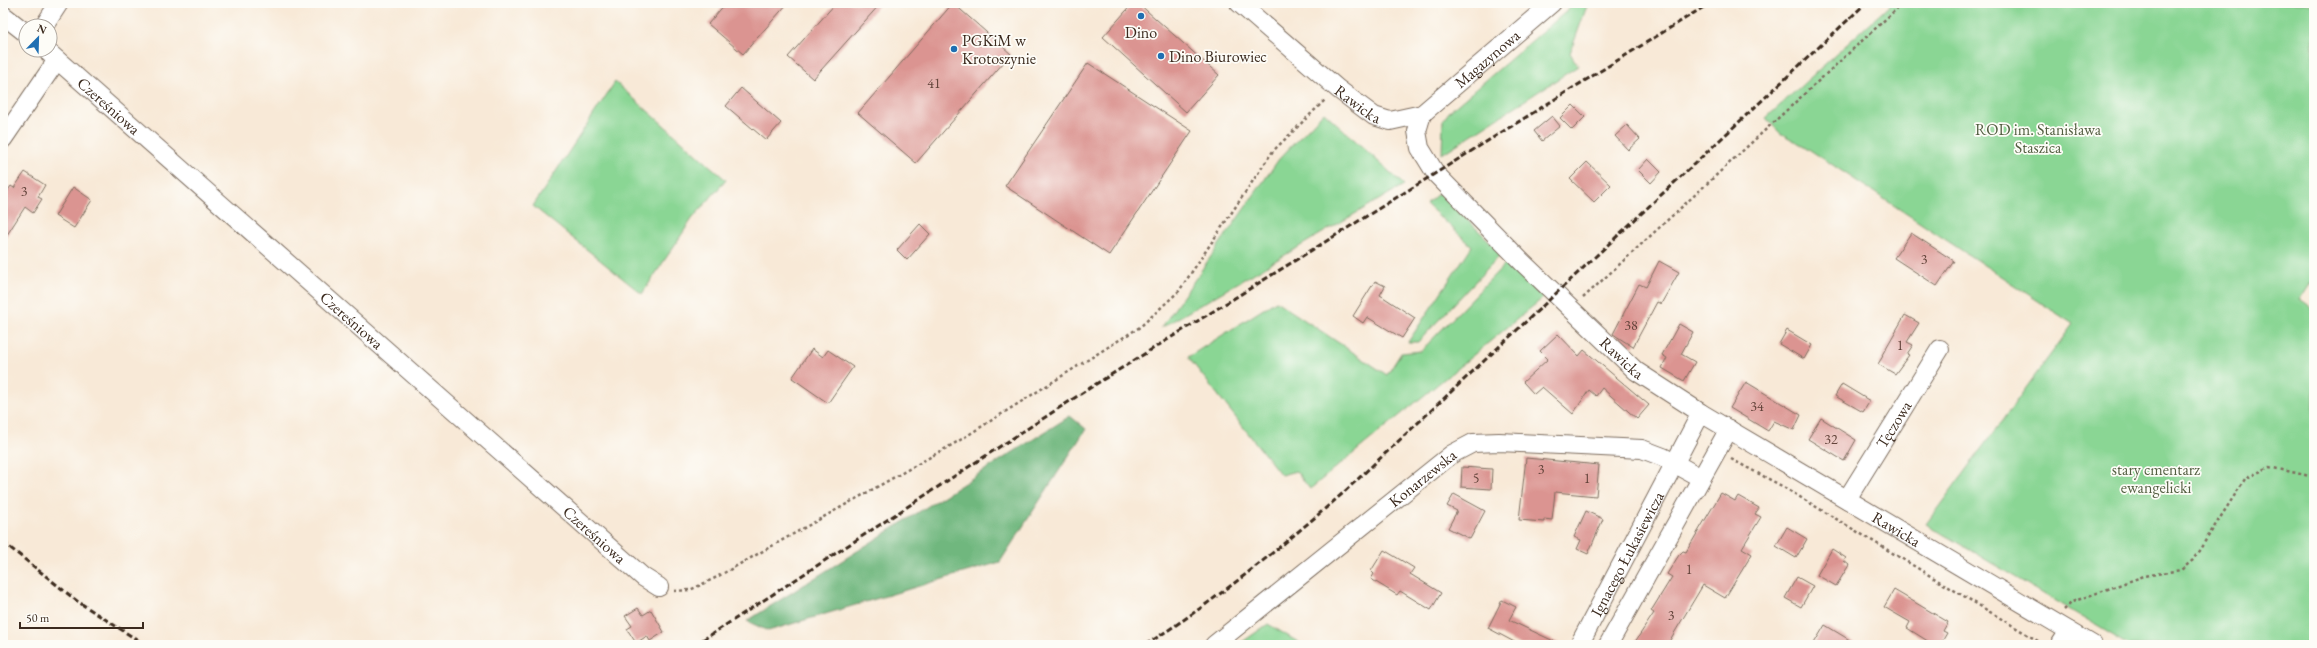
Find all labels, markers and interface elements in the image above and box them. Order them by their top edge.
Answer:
marker: Dino [1136,11,1146,21]
north arrow [18,18,58,58]
text: N [35,21,49,37]
place label: Dino [1125,22,1157,43]
street label: Magazynowa [1450,24,1525,93]
place label: PGKiM w Krotoszynie [962,30,1036,69]
marker: PGKiM w Krotoszynie [949,44,959,54]
place label: Dino Biurowiec [1169,46,1267,67]
marker: Dino Biurowiec [1156,51,1166,61]
street label: Czereśniowa [73,72,145,140]
house number: 41 [927,74,941,92]
street label: Rawicka [1330,80,1384,128]
park label: ROD im. Stanisława Staszica [1975,119,2102,158]
house number: 3 [21,182,28,200]
house number: 3 [1921,250,1928,268]
street label: Czereśniowa [316,286,388,354]
house number: 38 [1624,316,1638,334]
street label: Rawicka [1596,332,1648,384]
house number: 1 [1897,336,1903,354]
street label: Tęczowa [1871,396,1916,452]
house number: 34 [1750,397,1764,415]
house number: 32 [1824,430,1838,448]
street label: Konarzewska [1384,444,1461,512]
park label: stary cmentarz ewangelicki [2112,459,2200,498]
house number: 3 [1538,460,1545,478]
house number: 5 [1473,469,1479,487]
house number: 1 [1584,469,1590,487]
street label: Ignacego Łukasiewicza [1585,487,1669,620]
street label: Czereśniowa [559,501,631,568]
street label: Rawicka [1869,506,1925,552]
house number: 1 [1686,560,1692,578]
scale bar [20,604,143,630]
house number: 3 [1668,606,1675,624]
text: 50 m [26,610,50,626]

